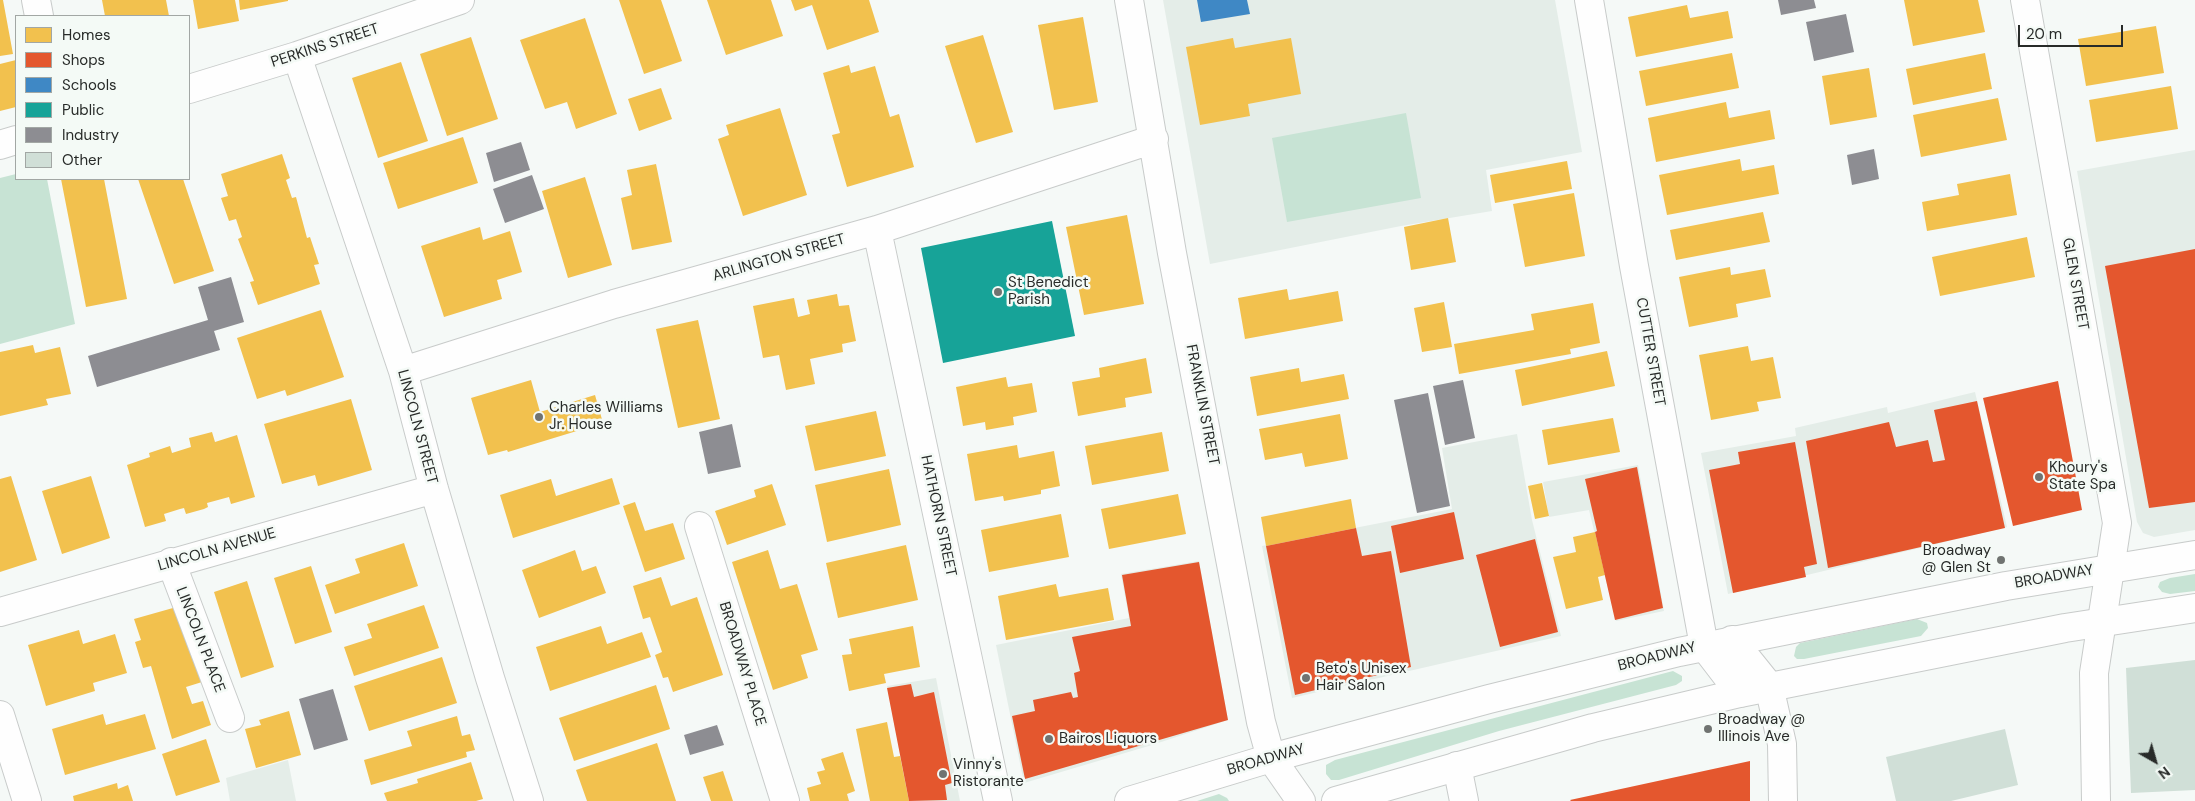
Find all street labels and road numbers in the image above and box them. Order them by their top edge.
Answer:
street label: PERKINS STREET [269,20,381,72]
street label: ARLINGTON STREET [711,230,847,286]
street label: GLEN STREET [2058,237,2092,331]
street label: CUTTER STREET [1632,296,1668,408]
street label: FRANKLIN STREET [1181,343,1223,467]
street label: LINCOLN STREET [393,368,441,486]
street label: HATHORN STREET [916,454,960,578]
street label: LINCOLN AVENUE [156,525,278,575]
street label: BROADWAY [2013,561,2095,593]
street label: LINCOLN PLACE [172,585,228,695]
street label: BROADWAY PLACE [715,600,769,728]
street label: BROADWAY [1616,639,1698,675]
street label: BROADWAY [1225,740,1307,780]

